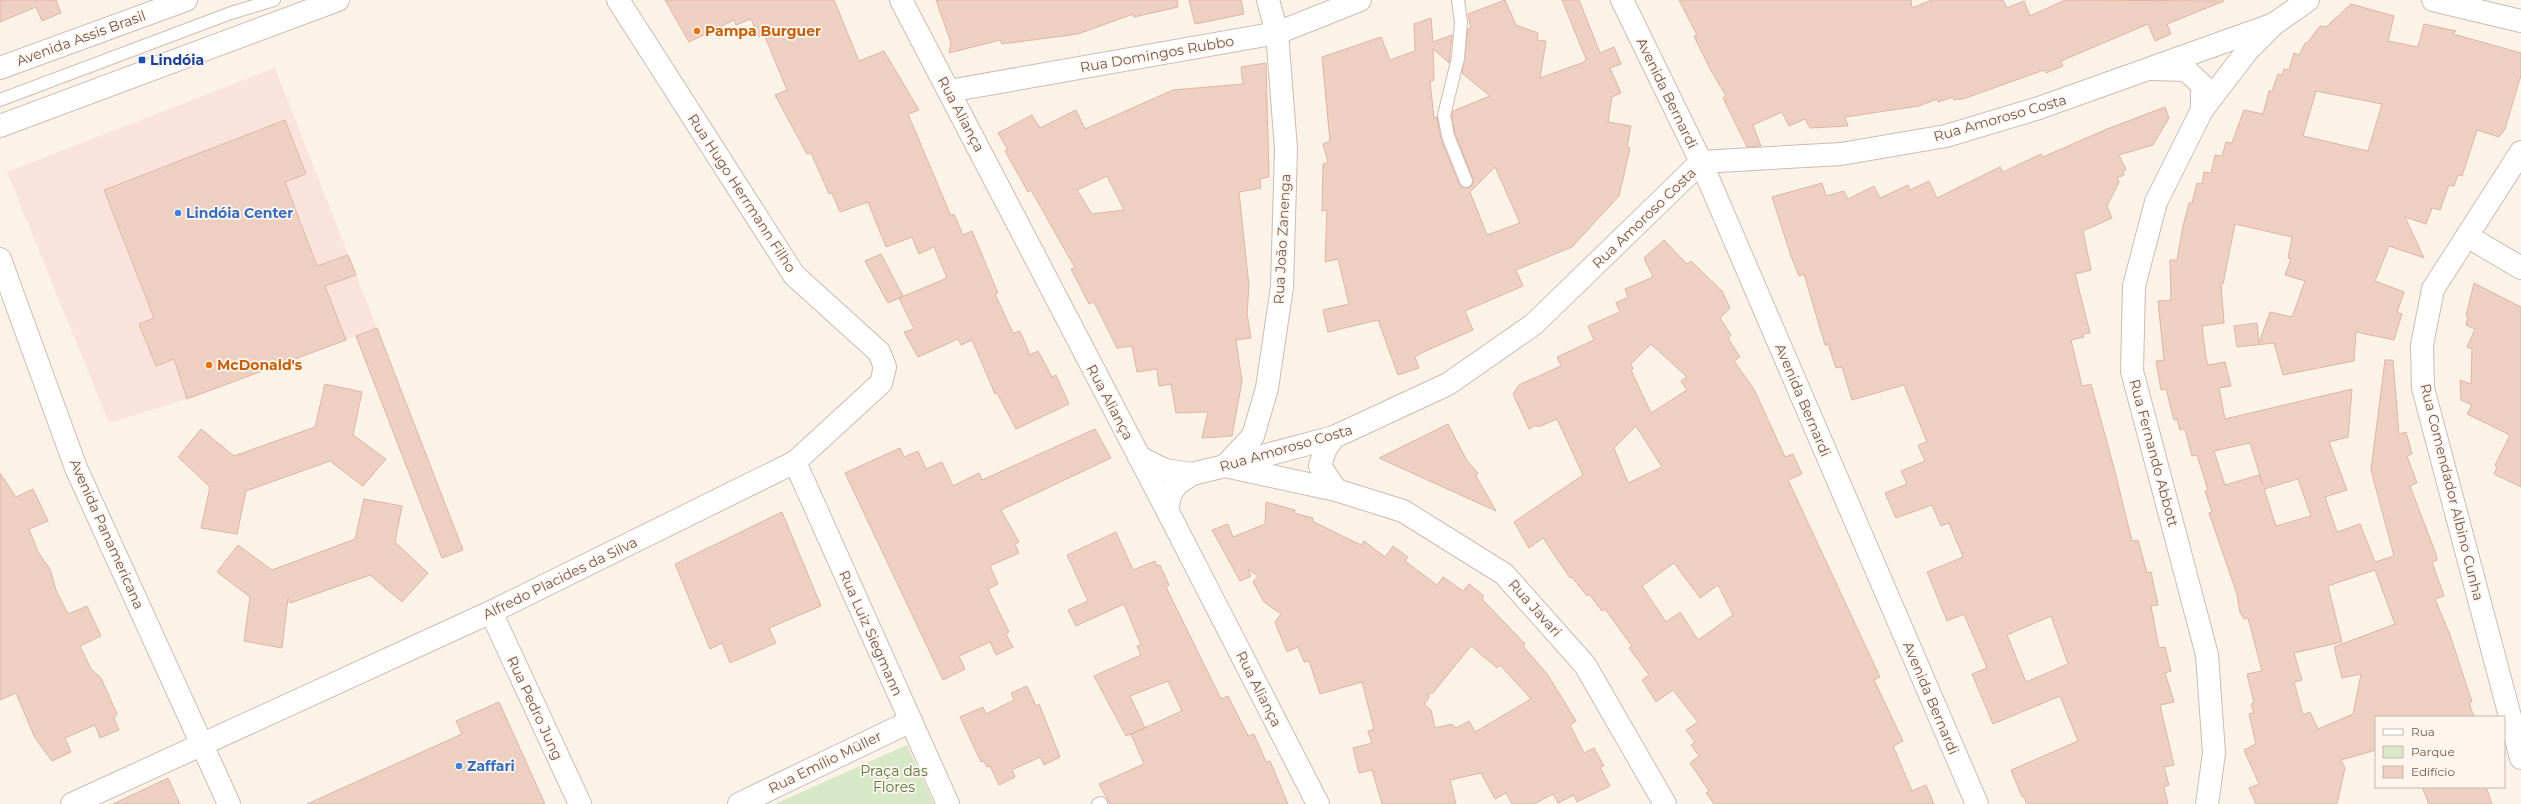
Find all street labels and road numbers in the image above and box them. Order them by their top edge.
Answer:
street label: Avenida Assis Brasil [14,6,148,70]
street label: Rua Domingos Rubbo [1079,32,1236,76]
street label: Avenida Bernardi [1632,35,1702,151]
street label: Rua Aliança [934,73,988,155]
street label: Rua Amoroso Costa [1931,90,2069,146]
street label: Rua Hugo Herrmann Filho [684,110,800,276]
street label: Rua Amoroso Costa [1588,164,1700,272]
street label: Rua João Zanenga [1270,173,1294,305]
street label: Avenida Bernardi [1771,341,1835,459]
street label: Rua Aliança [1083,361,1137,443]
street label: Rua Fernando Abbott [2126,377,2182,529]
street label: Rua Comendador Albino Cunha [2416,382,2488,602]
street label: Rua Amoroso Costa [1217,420,1355,476]
street label: Avenida Panamericana [66,456,148,612]
street label: Alfredo Placides da Silva [480,533,640,623]
street label: Rua Luiz Siegmann [835,567,907,699]
street label: Rua Javari [1504,575,1566,641]
street label: Avenida Bernardi [1899,639,1963,757]
street label: Rua Aliança [1232,648,1286,730]
street label: Rua Pedro Jung [503,653,567,763]
street label: Rua Emílio Müller [765,727,885,797]

